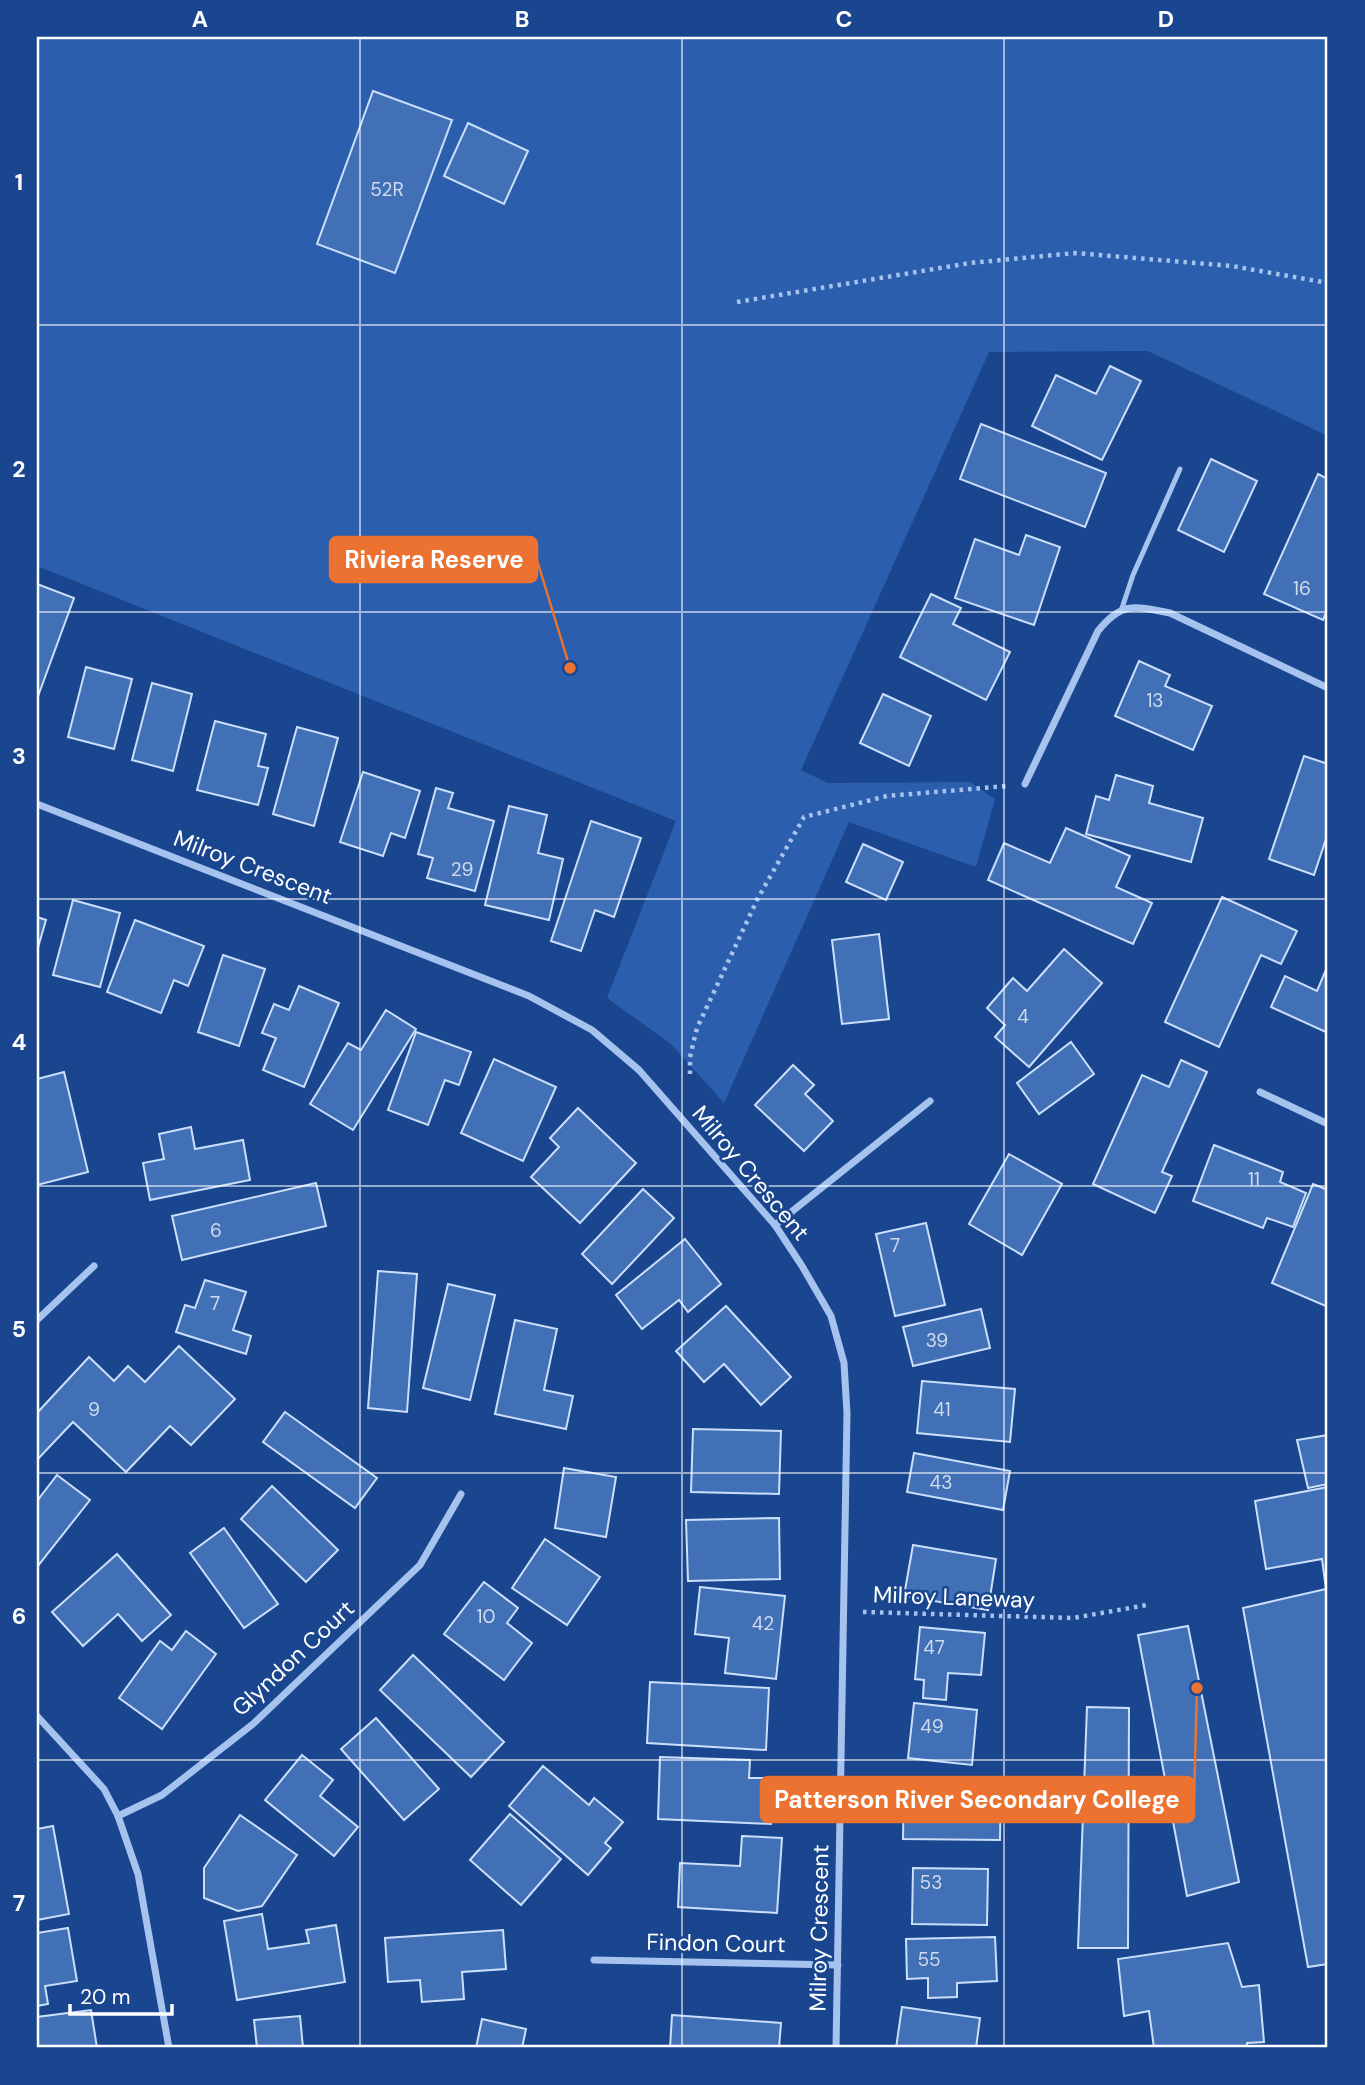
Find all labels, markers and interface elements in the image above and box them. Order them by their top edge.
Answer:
text: A [192,4,208,34]
text: B [515,4,529,34]
text: C [836,4,852,34]
text: D [1158,4,1174,34]
text: 1 [15,167,23,197]
house number: 52R [370,177,404,202]
text: 2 [12,454,26,484]
callout: Riviera Reserve [330,537,537,582]
text: Riviera Reserve [344,544,524,575]
house number: 16 [1293,576,1311,601]
house number: 13 [1146,688,1164,713]
text: 3 [12,741,26,771]
street label: Milroy Crescent [170,823,336,911]
house number: 29 [451,857,473,882]
house number: 4 [1017,1004,1029,1029]
text: 4 [12,1027,27,1057]
street label: Milroy Crescent [686,1099,816,1247]
house number: 11 [1248,1167,1260,1192]
house number: 6 [210,1218,222,1243]
house number: 7 [890,1233,900,1258]
house number: 7 [210,1291,220,1316]
text: 5 [12,1314,26,1344]
house number: 39 [926,1328,948,1353]
house number: 9 [88,1397,100,1422]
house number: 41 [933,1397,951,1422]
house number: 43 [930,1470,952,1495]
street label: Milroy Laneway [872,1579,1036,1615]
street label: Glyndon Court [225,1594,361,1722]
text: 6 [12,1601,26,1631]
house number: 10 [477,1604,495,1629]
house number: 42 [752,1611,774,1636]
house number: 47 [923,1635,945,1660]
house number: 49 [920,1714,944,1739]
callout: Patterson River Secondary College [761,1777,1194,1822]
text: Patterson River Secondary College [774,1784,1180,1815]
street label: Milroy Crescent [803,1844,835,2012]
house number: 53 [920,1870,942,1895]
text: 7 [13,1888,25,1918]
street label: Findon Court [646,1927,786,1959]
house number: 55 [917,1947,941,1972]
scale bar [70,1973,172,2017]
text: 20 m [80,1983,131,2011]

